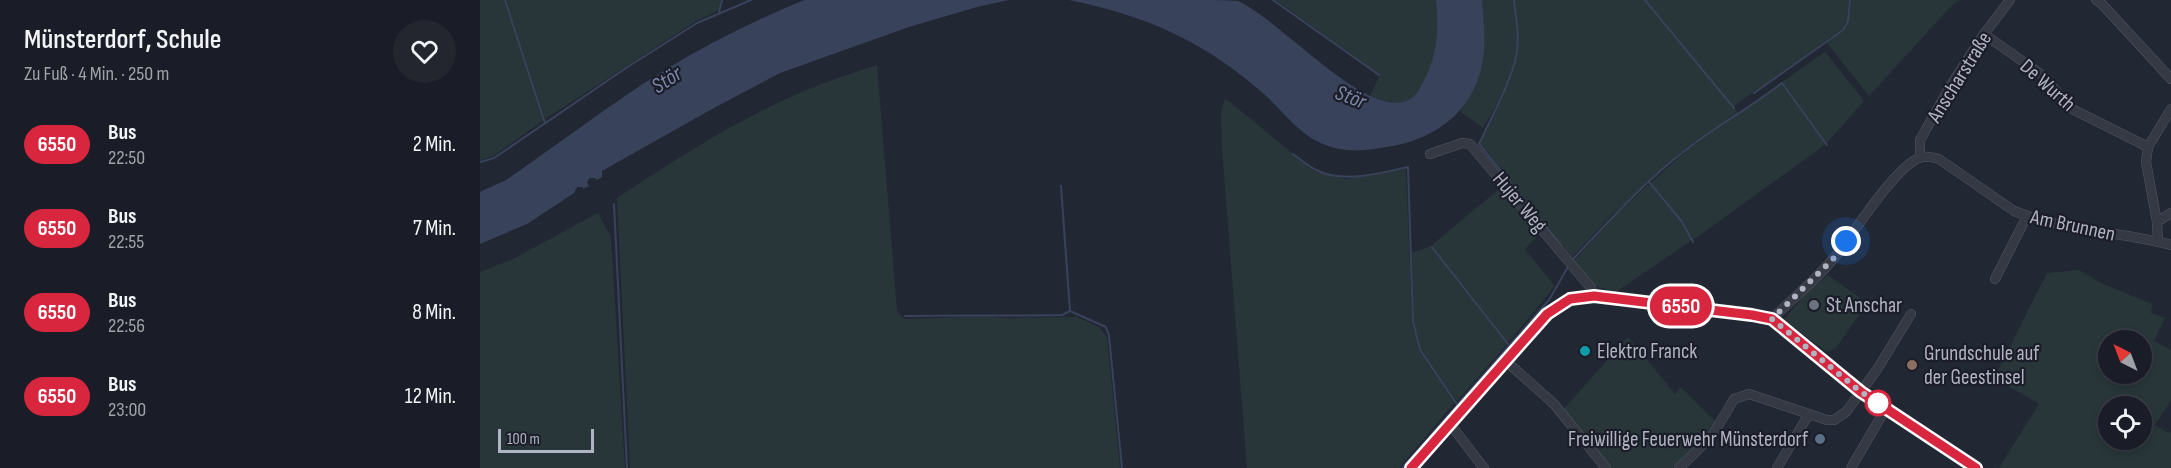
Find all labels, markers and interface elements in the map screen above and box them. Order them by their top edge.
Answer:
button: heart [393,20,456,83]
text: Münsterdorf, Schule [24,23,221,56]
street label: Anscharstraße [1921,27,1997,128]
street label: De Wurth [2015,54,2081,117]
water label: Stör [647,60,688,100]
text: Zu Fuß · 4 Min. · 250 m [24,62,169,86]
water label: Stör [1331,79,1370,116]
text: Bus [108,119,137,146]
text: 2 Min. [413,131,456,158]
text: 6550 [38,132,76,157]
text: 22:50 [108,146,145,170]
street label: Hujer Weg [1487,167,1552,238]
text: Bus [108,203,137,230]
street label: Am Brunnen [2027,204,2117,247]
text: 7 Min. [413,215,456,242]
text: 6550 [38,216,76,241]
your location [1831,226,1861,256]
text: 22:55 [108,230,144,254]
line badge: 6550 [1639,286,1723,326]
text: Bus [108,287,137,314]
place label: St Anschar [1826,293,1902,318]
text: 6550 [1662,294,1700,319]
marker: St Anschar [1807,298,1821,312]
text: 8 Min. [412,299,456,326]
text: 6550 [38,300,76,325]
text: 22:56 [108,314,145,338]
north arrow [2098,330,2152,384]
map controls [2098,330,2152,450]
place label: Elektro Franck [1597,339,1697,364]
place label: Grundschule auf der Geestinsel [1924,341,2040,390]
marker: Elektro Franck [1578,344,1592,358]
marker: Grundschule auf der Geestinsel [1905,358,1919,372]
text: Bus [108,371,137,398]
text: 12 Min. [405,383,456,410]
text: 6550 [38,384,76,409]
unlabelled marker [1865,390,1891,416]
button: locate [2098,396,2152,450]
text: 23:00 [108,398,146,422]
scale bar [498,426,594,454]
place label: Freiwillige Feuerwehr Münsterdorf [1568,427,1809,452]
text: 100 m [507,430,540,449]
marker: Freiwillige Feuerwehr Münsterdorf [1813,432,1827,446]

